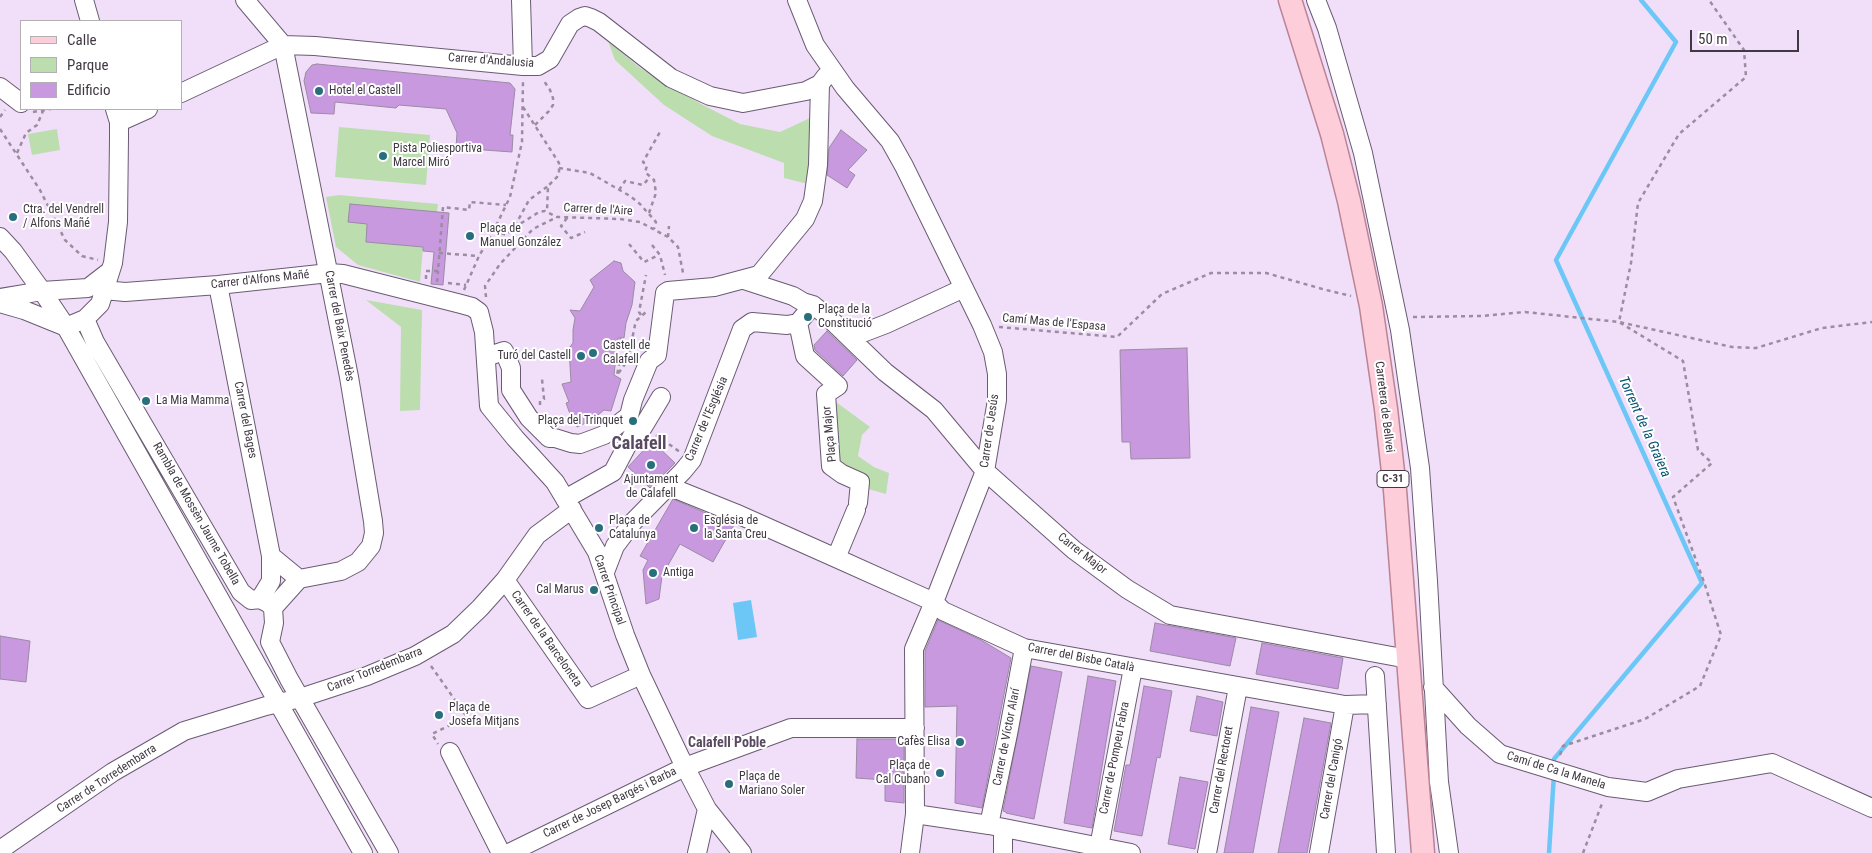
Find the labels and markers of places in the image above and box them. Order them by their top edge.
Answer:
place label: Hotel el Castell [329,84,401,98]
marker: Hotel el Castell [313,85,325,97]
place label: Pista Poliesportiva Marcel Miró [393,142,482,170]
marker: Pista Poliesportiva Marcel Miró [377,150,389,162]
place label: Ctra. del Vendrell / Alfons Mañé [23,203,104,231]
marker: Ctra. del Vendrell / Alfons Mañé [7,211,19,223]
place label: Plaça de Manuel González [480,222,561,250]
marker: Plaça de Manuel González [464,230,476,242]
place label: Plaça de la Constitució [818,303,872,331]
marker: Plaça de la Constitució [802,311,814,323]
place label: Castell de Calafell [603,339,650,367]
marker: Castell de Calafell [587,347,599,359]
place label: Turó del Castell [497,349,571,363]
marker: Turó del Castell [575,350,587,362]
place label: La Mia Mamma [156,394,229,408]
marker: La Mia Mamma [140,395,152,407]
place label: Plaça del Trinquet [538,414,623,428]
marker: Plaça del Trinquet [627,415,639,427]
marker: Ajuntament de Calafell [645,459,657,471]
place label: Ajuntament de Calafell [624,473,678,501]
place label: Plaça de Catalunya [609,514,656,542]
place label: Església de la Santa Creu [704,514,767,542]
marker: Plaça de Catalunya [593,522,605,534]
marker: Església de la Santa Creu [688,522,700,534]
place label: Antiga [663,566,694,580]
marker: Antiga [647,567,659,579]
place label: Cal Marus [536,583,584,597]
marker: Cal Marus [588,584,600,596]
place label: Plaça de Josefa Mitjans [449,701,519,729]
marker: Plaça de Josefa Mitjans [433,709,445,721]
place label: Cafès Elisa [897,735,950,749]
marker: Cafès Elisa [954,736,966,748]
place label: Plaça de Cal Cubano [876,759,930,787]
marker: Plaça de Cal Cubano [934,767,946,779]
place label: Plaça de Mariano Soler [739,770,805,798]
marker: Plaça de Mariano Soler [723,778,735,790]

